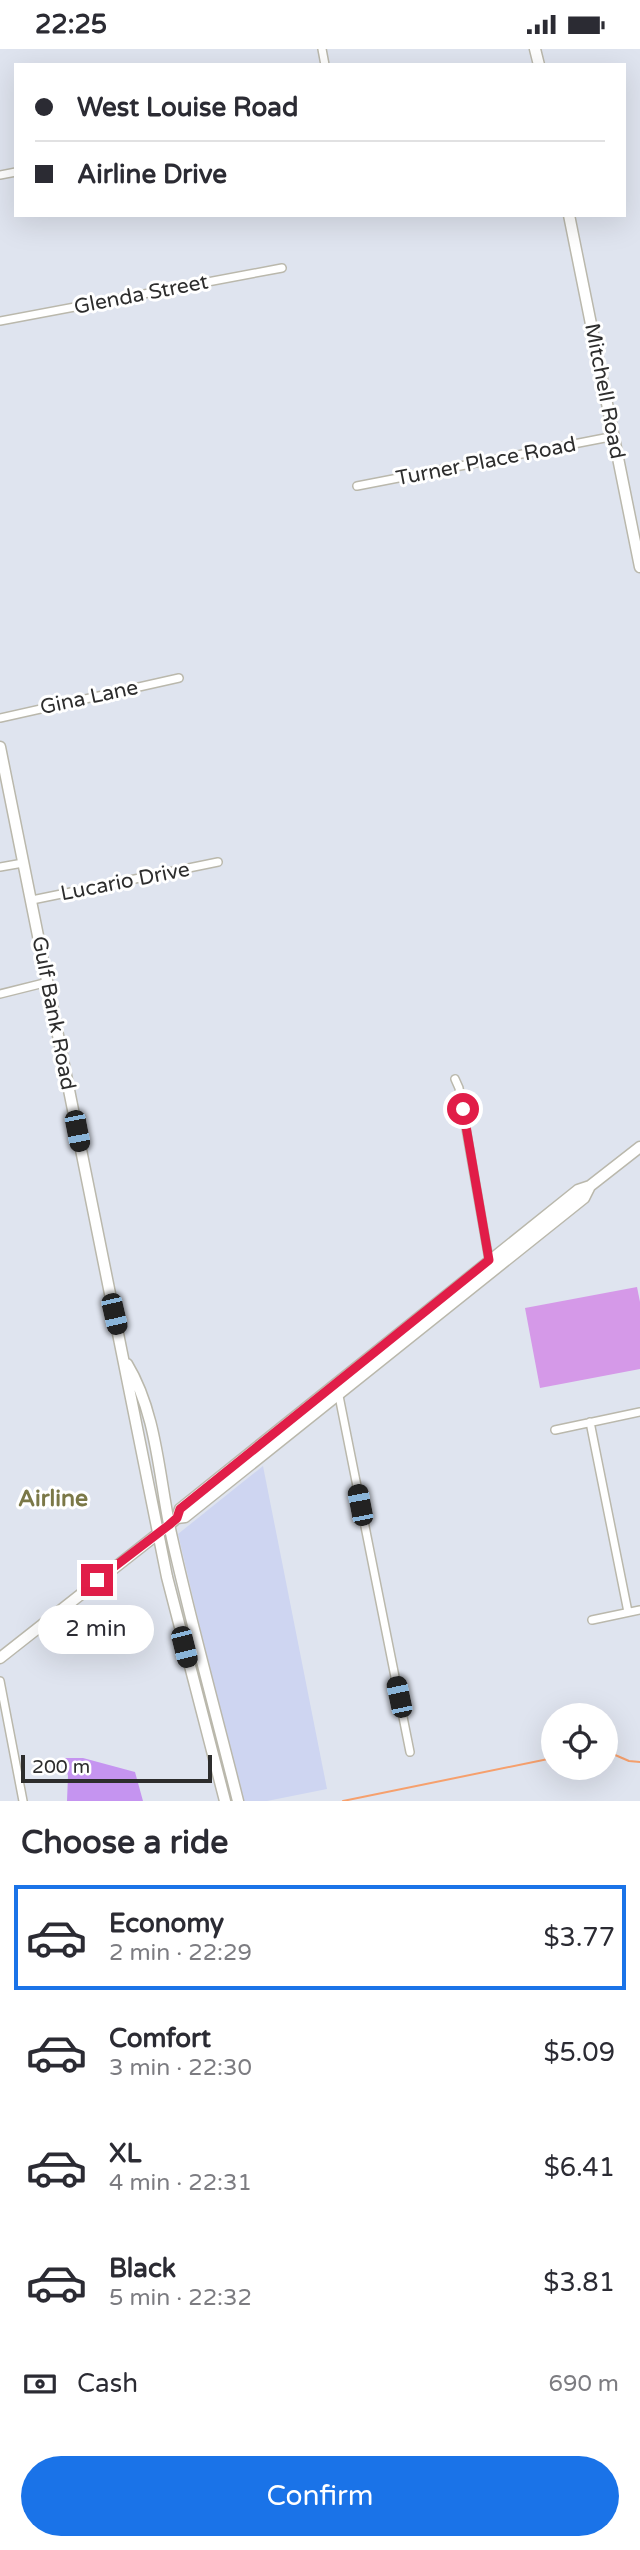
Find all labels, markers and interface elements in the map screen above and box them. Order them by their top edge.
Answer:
text: 22:25 [35,9,107,40]
text: West Louise Road [77,92,298,123]
text: Airline Drive [77,159,227,190]
street label: Glenda Street [72,269,210,320]
street label: Mitchell Road [579,321,630,461]
street label: Turner Place Road [394,432,578,491]
street label: Gina Lane [38,675,141,720]
street label: Lucario Drive [58,857,192,906]
street label: Gulf Bank Road [26,934,81,1092]
route start [447,1093,479,1125]
car [63,1108,92,1154]
car [100,1291,129,1337]
car [346,1482,375,1528]
district label: Airline [18,1485,88,1513]
route end [81,1564,113,1596]
callout: 2 min [39,1605,155,1653]
text: 2 min [65,1615,127,1643]
car [169,1624,200,1670]
car [385,1674,414,1720]
map controls [541,1703,618,1780]
button: locate [541,1703,618,1780]
scale bar [21,1752,212,1784]
text: 200 m [32,1756,90,1778]
text: Choose a ride [21,1824,228,1862]
icon: car [25,1906,88,1969]
text: Economy [109,1908,224,1939]
text: $3.77 [543,1922,615,1953]
text: 2 min · 22:29 [109,1939,252,1967]
icon: car [25,2021,88,2084]
text: Comfort [109,2023,211,2054]
text: $5.09 [543,2037,615,2068]
text: 3 min · 22:30 [109,2054,252,2082]
icon: car [25,2136,88,2199]
text: XL [109,2138,141,2169]
text: $6.41 [544,2152,615,2183]
text: 4 min · 22:31 [109,2169,252,2197]
icon: car [25,2251,88,2314]
text: Black [109,2253,176,2284]
text: $3.81 [543,2267,615,2298]
text: 5 min · 22:32 [109,2284,252,2312]
icon: cash [21,2365,59,2403]
text: Cash [77,2368,138,2399]
text: 690 m [549,2370,619,2398]
button: Confirm [21,2456,619,2536]

